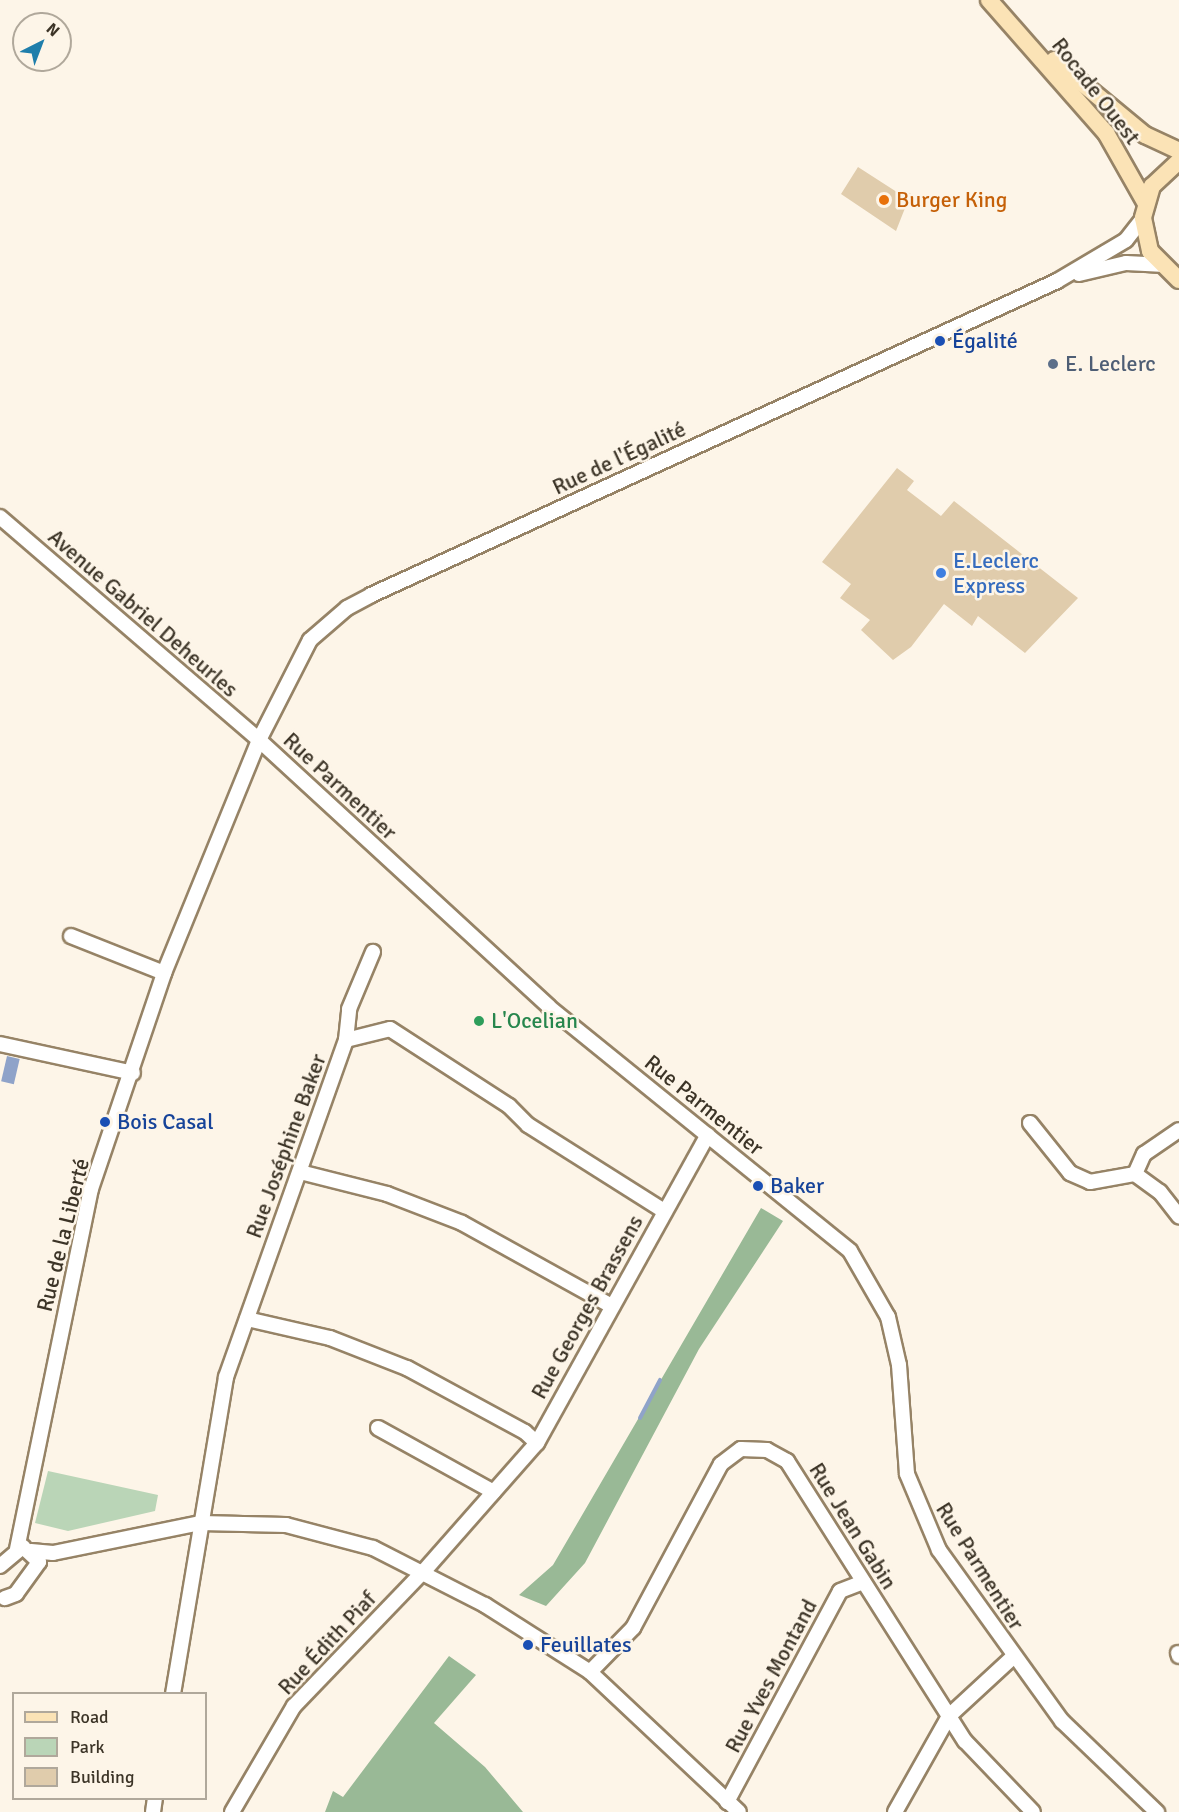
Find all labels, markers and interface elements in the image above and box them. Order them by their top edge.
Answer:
north arrow [12,12,72,72]
text: N [42,19,64,41]
street label: Rocade Ouest [1046,32,1146,150]
place label: Burger King [896,187,1007,213]
marker: Burger King [877,193,891,207]
place label: Égalité [952,328,1018,354]
marker: Égalité [933,334,947,348]
place label: E. Leclerc [1065,351,1156,377]
marker: E. Leclerc [1046,357,1060,371]
street label: Rue de l'Égalité [548,416,690,500]
street label: Avenue Gabriel Deheurles [43,523,243,703]
place label: E.Leclerc Express [953,547,1039,598]
marker: E.Leclerc Express [934,566,948,580]
street label: Rue Parmentier [278,727,402,845]
place label: L'Ocelian [491,1008,578,1034]
marker: L'Ocelian [472,1014,486,1028]
street label: Rue Parmentier [639,1049,769,1161]
street label: Rue Joséphine Baker [240,1050,332,1242]
place label: Bois Casal [117,1109,214,1135]
marker: Bois Casal [98,1115,112,1129]
street label: Rue de la Liberté [31,1156,95,1314]
place label: Baker [770,1173,824,1199]
marker: Baker [751,1179,765,1193]
street label: Rue Georges Brassens [525,1210,649,1404]
street label: Rue Jean Gabin [804,1458,902,1594]
street label: Rue Parmentier [930,1497,1030,1635]
street label: Rue Édith Piaf [272,1586,382,1700]
street label: Rue Yves Montand [719,1595,823,1757]
place label: Feuillates [540,1632,632,1658]
marker: Feuillates [521,1638,535,1652]
legend [12,1692,207,1800]
text: Road [70,1706,109,1728]
text: Park [70,1736,105,1758]
text: Building [70,1766,134,1788]

